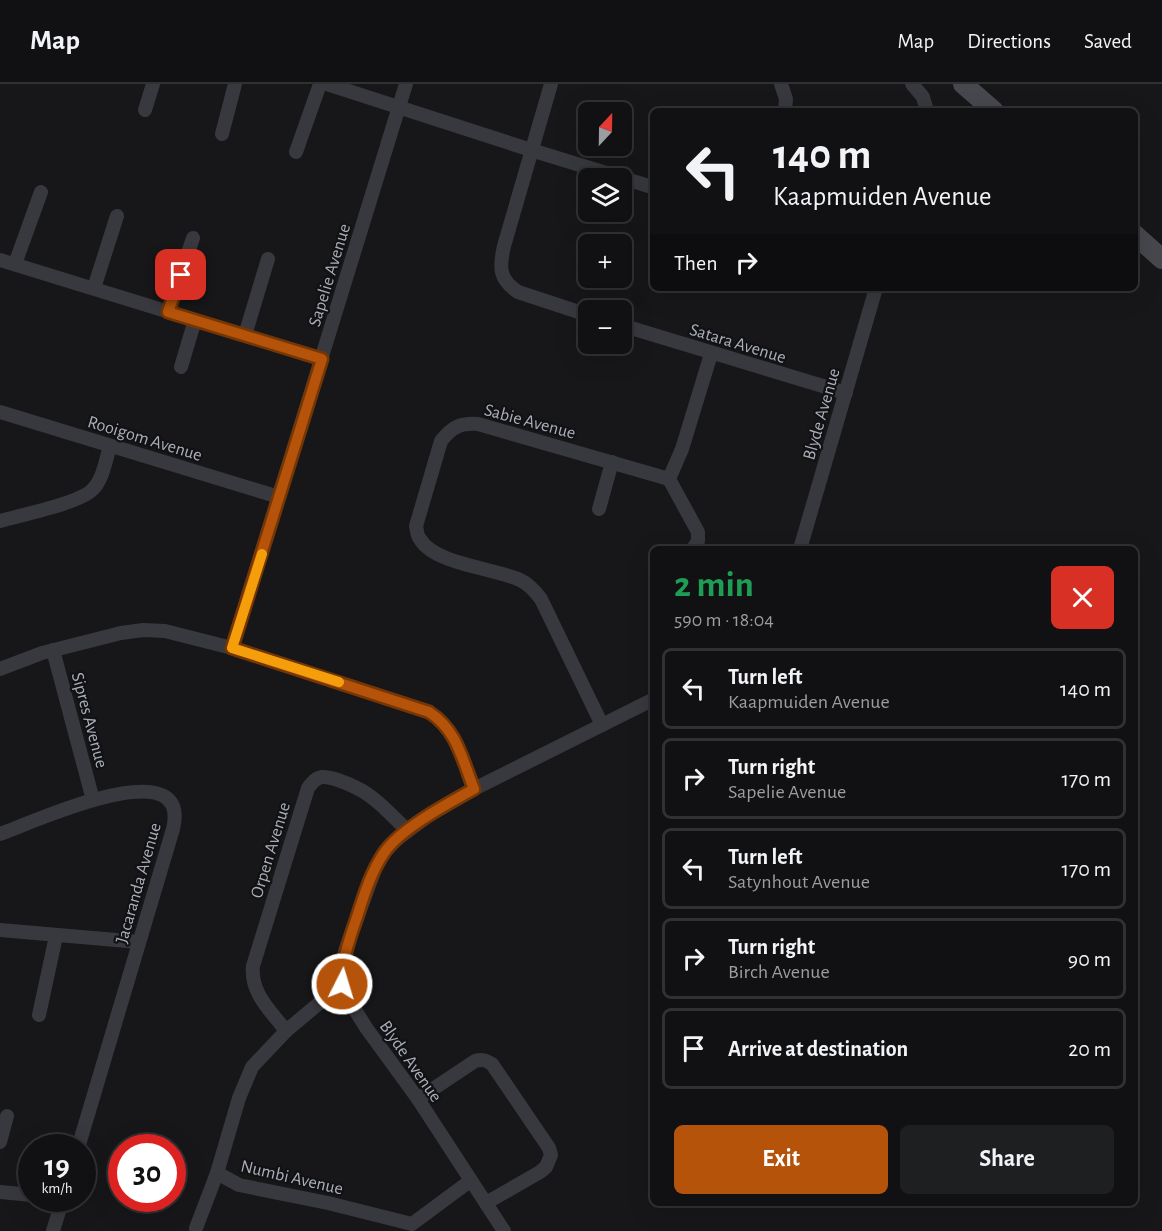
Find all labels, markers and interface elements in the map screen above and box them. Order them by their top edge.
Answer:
text: Map [30,27,80,55]
text: Map [898,31,934,52]
text: Directions [967,31,1051,52]
text: Saved [1084,31,1132,52]
north arrow [578,102,632,156]
map controls [578,102,632,354]
icon: left [674,132,752,210]
text: 140 m [773,134,871,176]
button: layers [578,168,632,222]
text: Kaapmuiden Avenue [773,183,991,210]
street label: Sapelie Avenue [306,222,354,329]
button: + [578,234,632,288]
icon: right [730,246,763,279]
pin [155,249,206,300]
text: Then [674,252,718,274]
icon: arrive [164,258,197,291]
button: − [578,300,632,354]
street label: Satara Avenue [687,321,788,367]
street label: Blyde Avenue [800,366,844,462]
street label: Sabie Avenue [482,401,577,443]
street label: Rooigom Avenue [85,413,204,465]
button: close [1051,566,1114,629]
text: 2 min [674,567,754,603]
text: 590 m · 18:04 [674,610,774,630]
text: Turn left [728,666,802,688]
street label: Sipres Avenue [68,671,110,770]
icon: left [677,672,710,705]
text: 140 m [1060,678,1111,700]
text: Kaapmuiden Avenue [728,692,890,712]
text: Turn right [728,756,815,778]
icon: right [677,762,710,795]
text: 170 m [1061,768,1111,790]
text: Sapelie Avenue [728,782,846,802]
street label: Orpen Avenue [248,800,294,900]
street label: Jacaranda Avenue [113,821,165,946]
text: Turn left [728,846,802,868]
icon: left [677,852,710,885]
text: 170 m [1061,858,1111,880]
text: Satynhout Avenue [728,872,870,892]
text: Turn right [728,936,815,958]
icon: right [677,942,710,975]
text: 90 m [1068,948,1111,970]
position arrow [310,952,374,1016]
text: Birch Avenue [728,962,830,982]
street label: Blyde Avenue [376,1018,445,1105]
icon: arrive [677,1032,710,1065]
text: Arrive at destination [728,1038,908,1060]
text: 20 m [1068,1038,1111,1060]
button: Exit [674,1125,888,1194]
button: Share [900,1125,1114,1194]
speed limit sign: 30 [108,1134,186,1212]
text: 19 [44,1151,70,1181]
street label: Numbi Avenue [239,1157,345,1199]
text: km/h [42,1181,72,1196]

